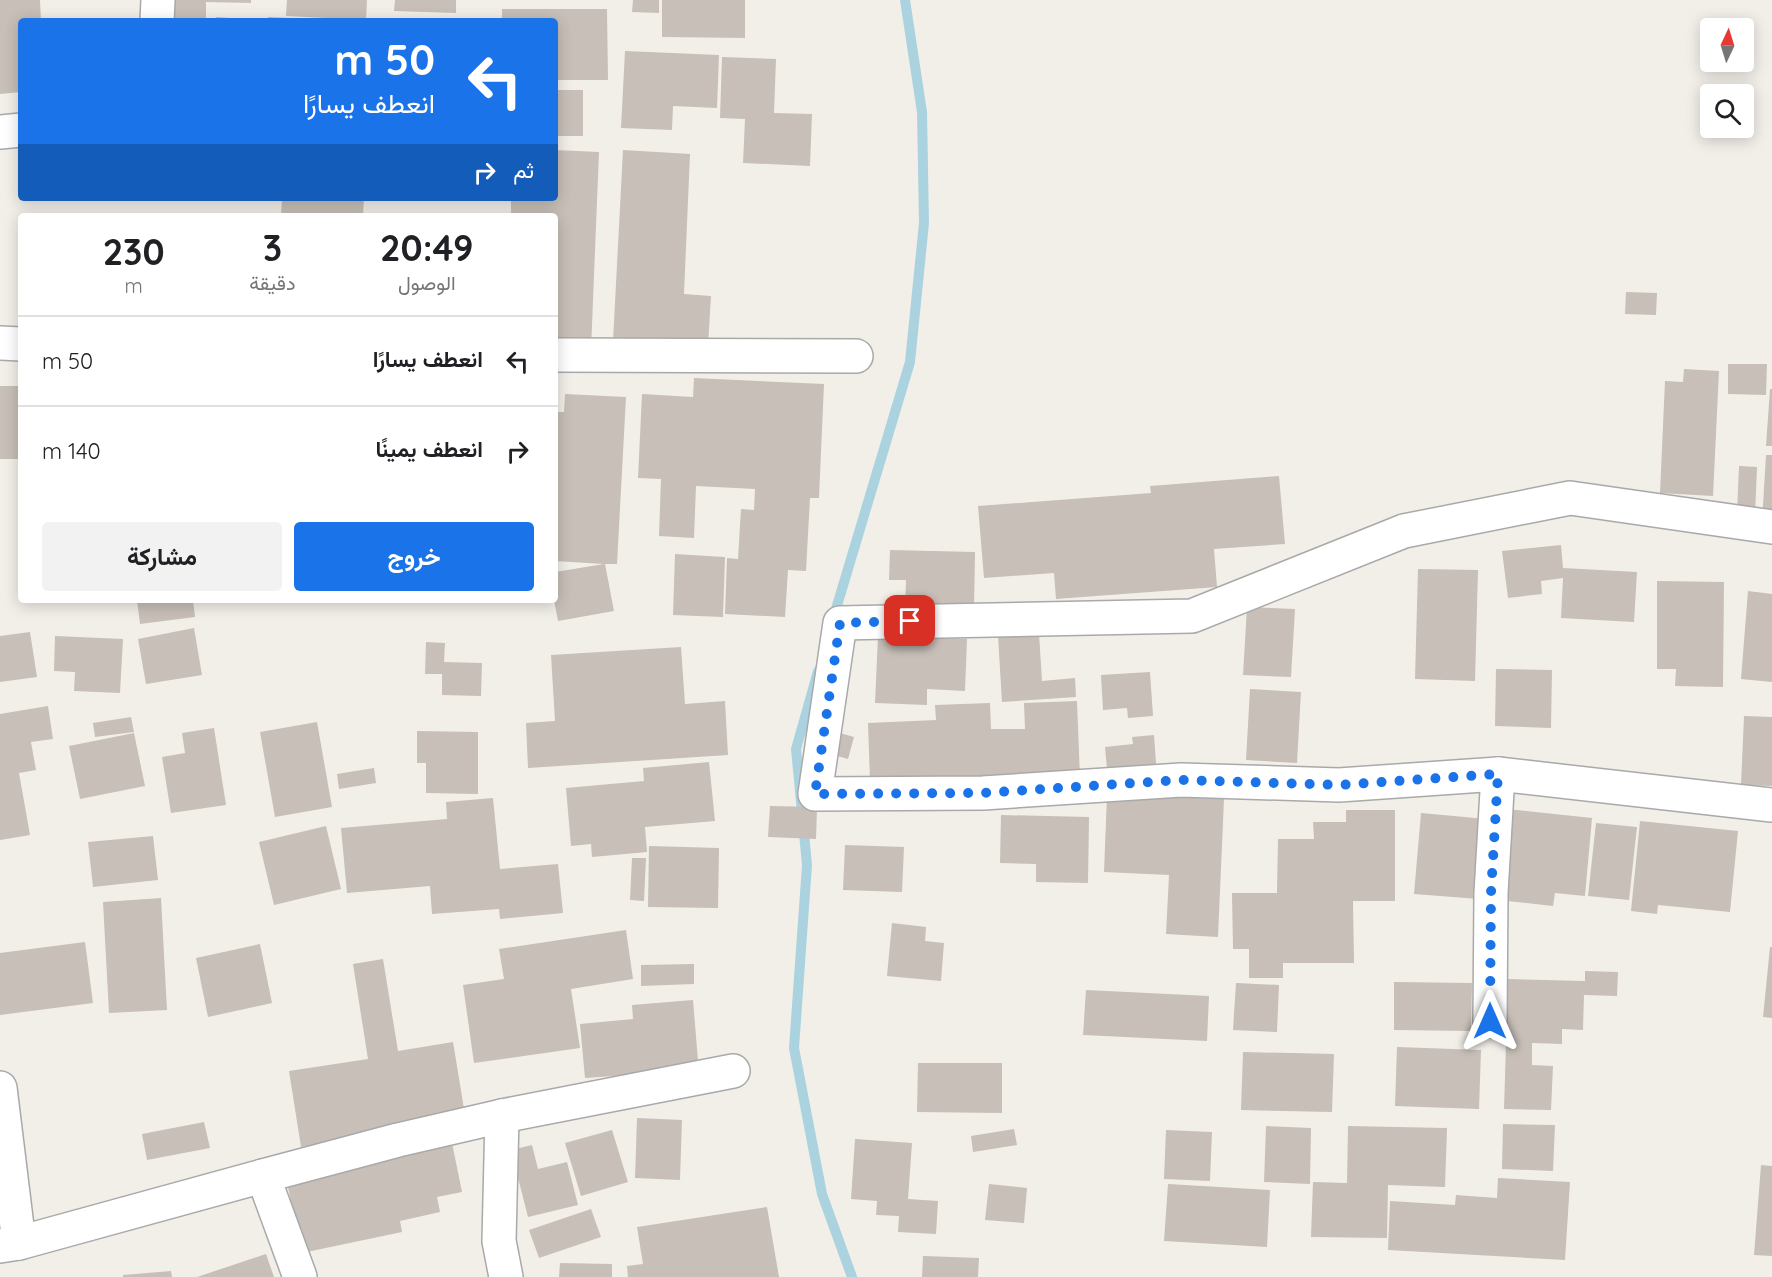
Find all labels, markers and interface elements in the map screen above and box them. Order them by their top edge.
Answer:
north arrow [1700,18,1754,72]
map controls [1700,18,1754,138]
text: 50 m [335,33,435,86]
icon: left [456,42,534,120]
button: search [1700,84,1754,138]
text: انعطف يسارًا [303,86,435,120]
icon: right [468,156,501,189]
text: ثم [513,156,534,184]
text: 3 [263,225,282,270]
text: 20:49 [380,225,473,270]
text: 230 [103,229,165,274]
text: دقيقة [249,270,295,295]
text: الوصول [398,270,456,295]
text: m [124,273,143,298]
text: انعطف يسارًا [373,345,483,373]
icon: left [501,345,534,378]
text: 50 m [42,347,93,375]
text: انعطف يمينًا [375,435,483,463]
icon: right [501,435,534,468]
text: 140 m [42,437,101,465]
button: مشاركة [42,522,282,591]
button: خروج [294,522,534,591]
pin [884,595,935,646]
icon: arrive [893,604,926,637]
position arrow [1458,989,1522,1053]

